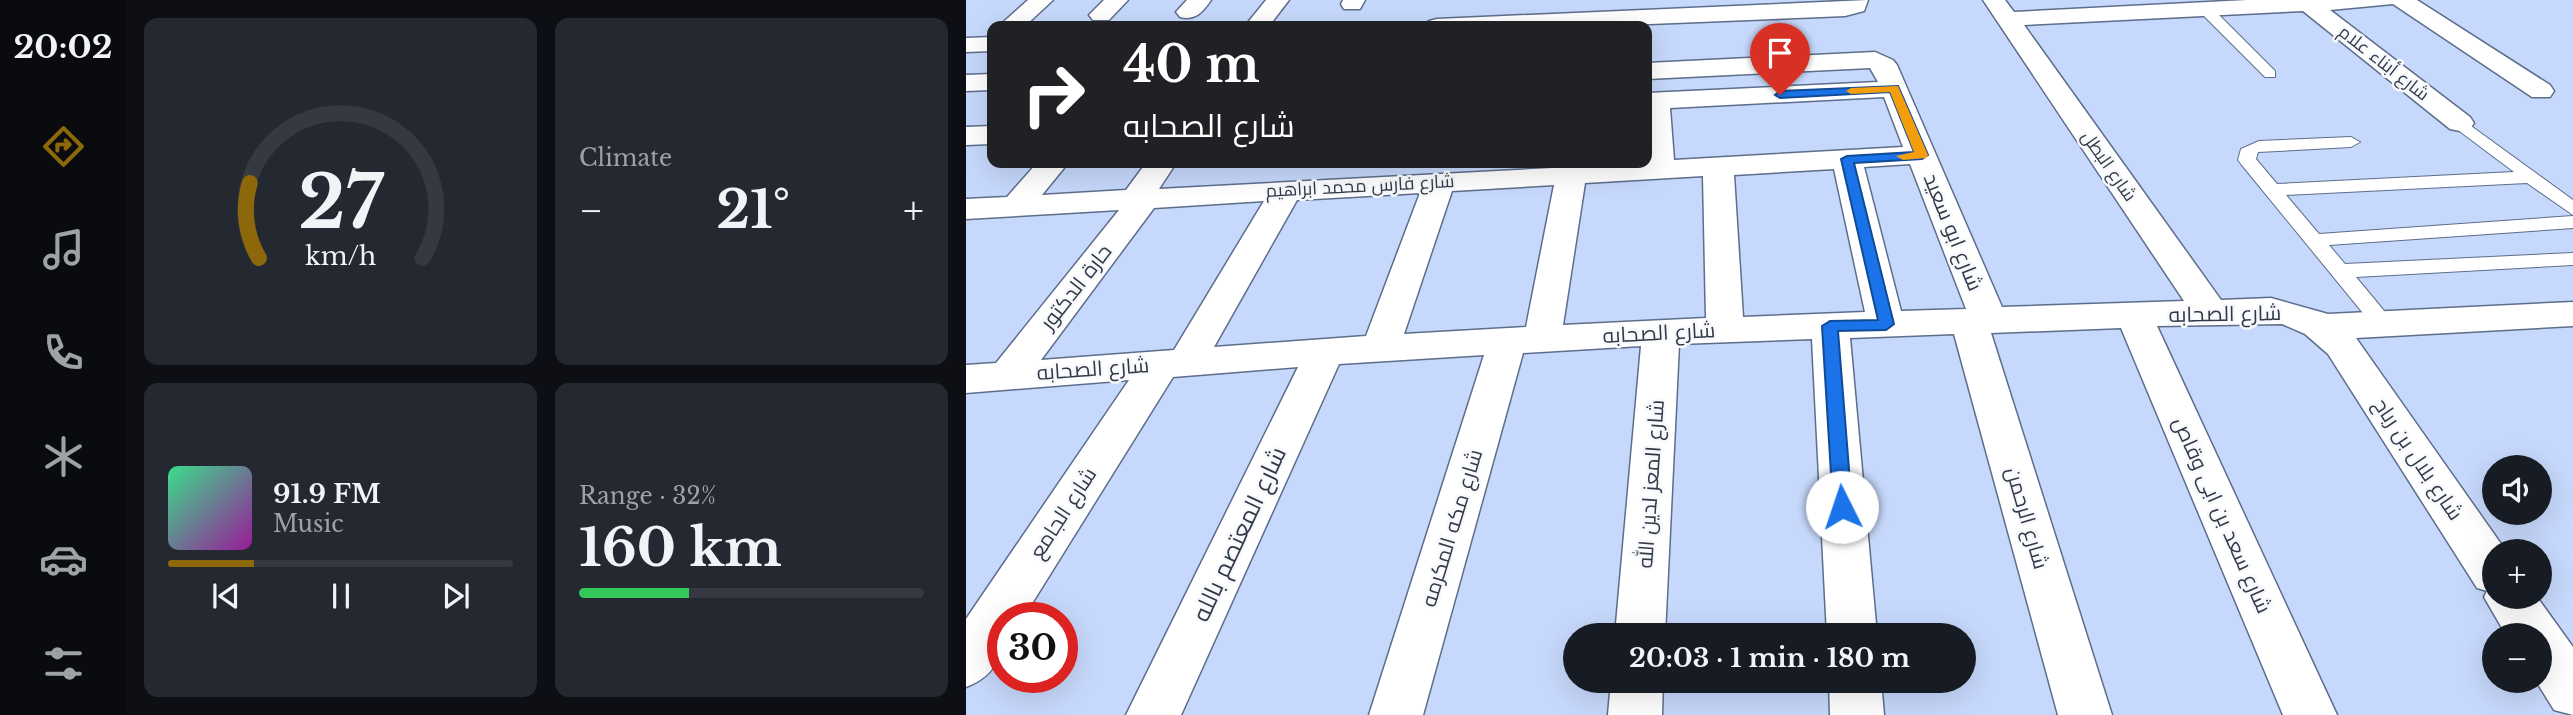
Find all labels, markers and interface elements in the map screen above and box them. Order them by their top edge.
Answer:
street label: شارع أبناء علام [2334,21,2434,106]
pin [1750,23,1810,95]
text: 20:02 [13,27,113,67]
text: 40 m [1123,34,1260,95]
icon: arrive [1761,34,1799,72]
icon: right [1008,49,1099,140]
text: شارع الصحابه [1123,106,1295,146]
icon: directions [39,122,88,171]
street label: شارع البطل [2076,126,2141,206]
text: Climate [579,144,672,172]
text: 27 [298,157,384,248]
street label: شارع فارس محمد ابراهيم [1265,170,1455,203]
street label: شارع ابو سعيد [1917,170,1988,295]
text: 21° [716,178,790,242]
text: − [579,187,603,234]
text: + [903,187,924,234]
icon: music [39,225,88,274]
street label: حارة الدكتور [1034,239,1117,336]
text: km/h [305,240,376,271]
street label: شارع الصحابه [2168,300,2282,329]
street label: شارع الصحابه [1602,317,1716,350]
icon: phone [39,328,88,377]
street label: شارع الصحابه [1036,352,1150,387]
street label: شارع بلال بن رباح [2367,393,2469,526]
street label: شارع المعز لدين الله [1631,399,1671,569]
street label: شارع سعد بن ابى وقاص [2166,413,2277,618]
icon: climate [39,432,88,481]
street label: شارع المعتصم بالله [1186,442,1294,627]
street label: شارع مكه المكرمه [1416,446,1489,610]
map controls [2482,455,2552,693]
button: sound [2482,455,2552,525]
street label: شارع الجامع [1024,462,1103,564]
street label: شارع الرحمن [1999,464,2054,572]
position arrow [1805,470,1879,544]
text: 91.9 FM [273,478,381,510]
text: Range · 32% [579,482,716,510]
text: Music [273,510,344,538]
text: 160 km [579,516,782,580]
icon: car [39,535,88,584]
button: + [2482,539,2552,609]
icon: previous [207,577,245,615]
icon: pause [322,577,360,615]
icon: next [437,577,475,615]
speed limit sign: 30 [987,602,1078,693]
button: − [2482,623,2552,693]
icon: filters [39,639,88,688]
text: 20:03 · 1 min · 180 m [1629,642,1910,674]

